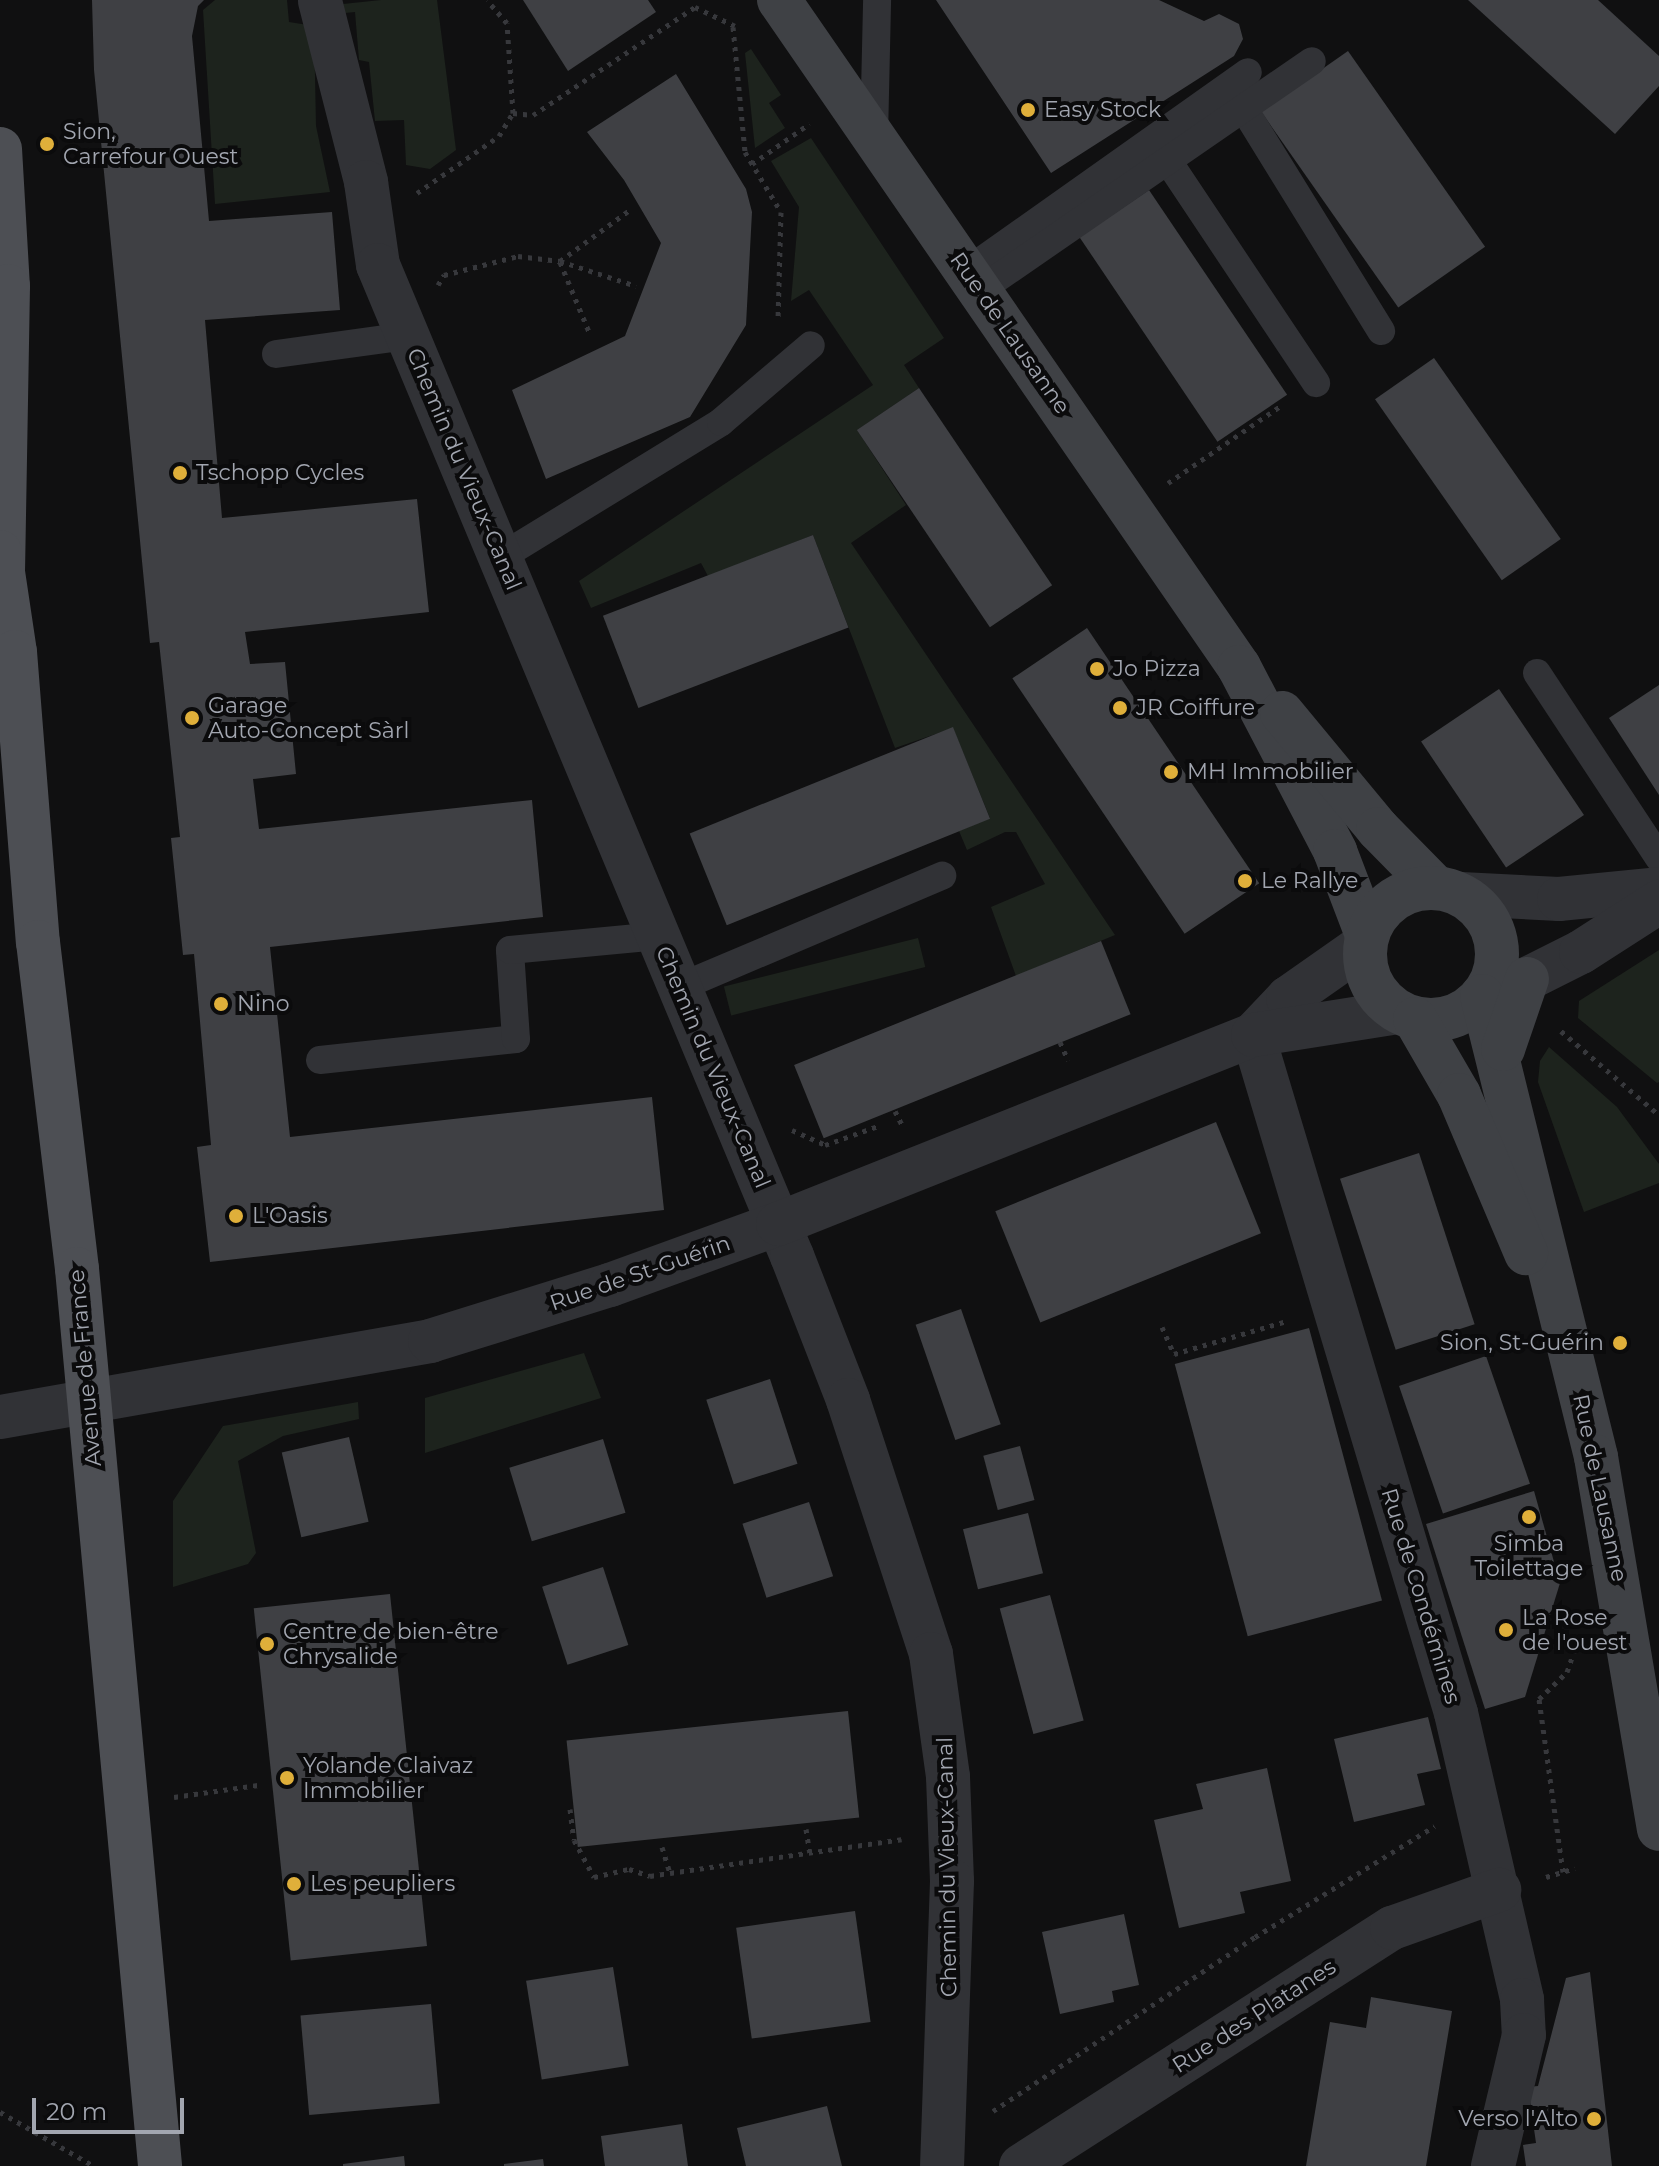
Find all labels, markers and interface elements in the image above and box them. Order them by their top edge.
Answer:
place label: Easy Stock [1044,97,1161,123]
marker: Easy Stock [1019,101,1037,119]
place label: Sion, Carrefour Ouest [63,118,239,170]
marker: Sion, Carrefour Ouest [38,135,56,153]
street label: Rue de Lausanne [944,247,1076,419]
street label: Chemin du Vieux-Canal [401,344,527,594]
place label: Tschopp Cycles [196,460,364,486]
marker: Tschopp Cycles [171,464,189,482]
place label: Jo Pizza [1113,656,1201,682]
marker: Jo Pizza [1088,660,1106,678]
place label: Garage Auto-Concept Sàrl [208,692,409,744]
place label: JR Coiffure [1136,695,1255,721]
marker: JR Coiffure [1111,699,1129,717]
marker: Garage Auto-Concept Sàrl [183,709,201,727]
place label: MH Immobilier [1187,759,1354,785]
marker: MH Immobilier [1162,763,1180,781]
place label: Le Rallye [1261,868,1358,894]
marker: Le Rallye [1236,872,1254,890]
street label: Chemin du Vieux-Canal [650,942,776,1192]
place label: Nino [237,991,289,1017]
marker: Nino [212,995,230,1013]
place label: L'Oasis [252,1203,328,1229]
marker: L'Oasis [227,1207,245,1225]
street label: Rue de St-Guérin [546,1230,734,1316]
street label: Avenue de France [63,1268,107,1468]
place label: Sion, St-Guérin [1440,1330,1604,1356]
marker: Sion, St-Guérin [1611,1334,1629,1352]
street label: Rue de Lausanne [1567,1392,1633,1584]
street label: Rue de Condémines [1376,1485,1466,1707]
marker: Simba Toilettage [1520,1508,1538,1526]
place label: Simba Toilettage [1475,1530,1583,1582]
place label: La Rose de l'ouest [1522,1604,1628,1656]
place label: Centre de bien-être Chrysalide [283,1618,498,1670]
marker: La Rose de l'ouest [1497,1621,1515,1639]
marker: Centre de bien-être Chrysalide [258,1635,276,1653]
street label: Chemin du Vieux-Canal [932,1737,962,1997]
place label: Yolande Claivaz Immobilier [303,1752,473,1804]
marker: Yolande Claivaz Immobilier [278,1769,296,1787]
place label: Les peupliers [310,1871,455,1897]
marker: Les peupliers [285,1875,303,1893]
street label: Rue des Platanes [1167,1953,1341,2079]
scale bar [36,2082,188,2132]
text: 20 m [46,2097,107,2126]
place label: Verso l'Alto [1458,2106,1578,2132]
marker: Verso l'Alto [1585,2110,1603,2128]

